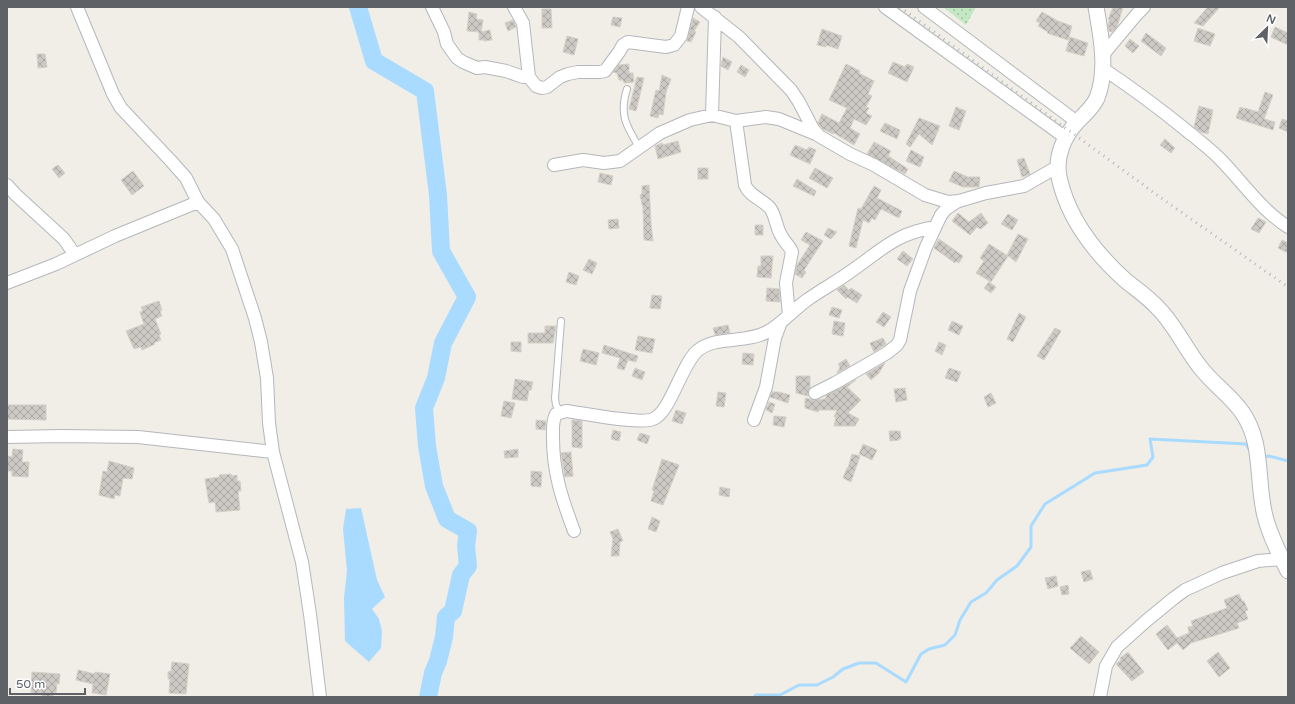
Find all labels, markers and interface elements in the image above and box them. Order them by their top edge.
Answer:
north arrow [1247,8,1287,48]
text: N [1264,12,1278,27]
scale bar [10,670,85,696]
text: 50 m [16,677,45,691]

